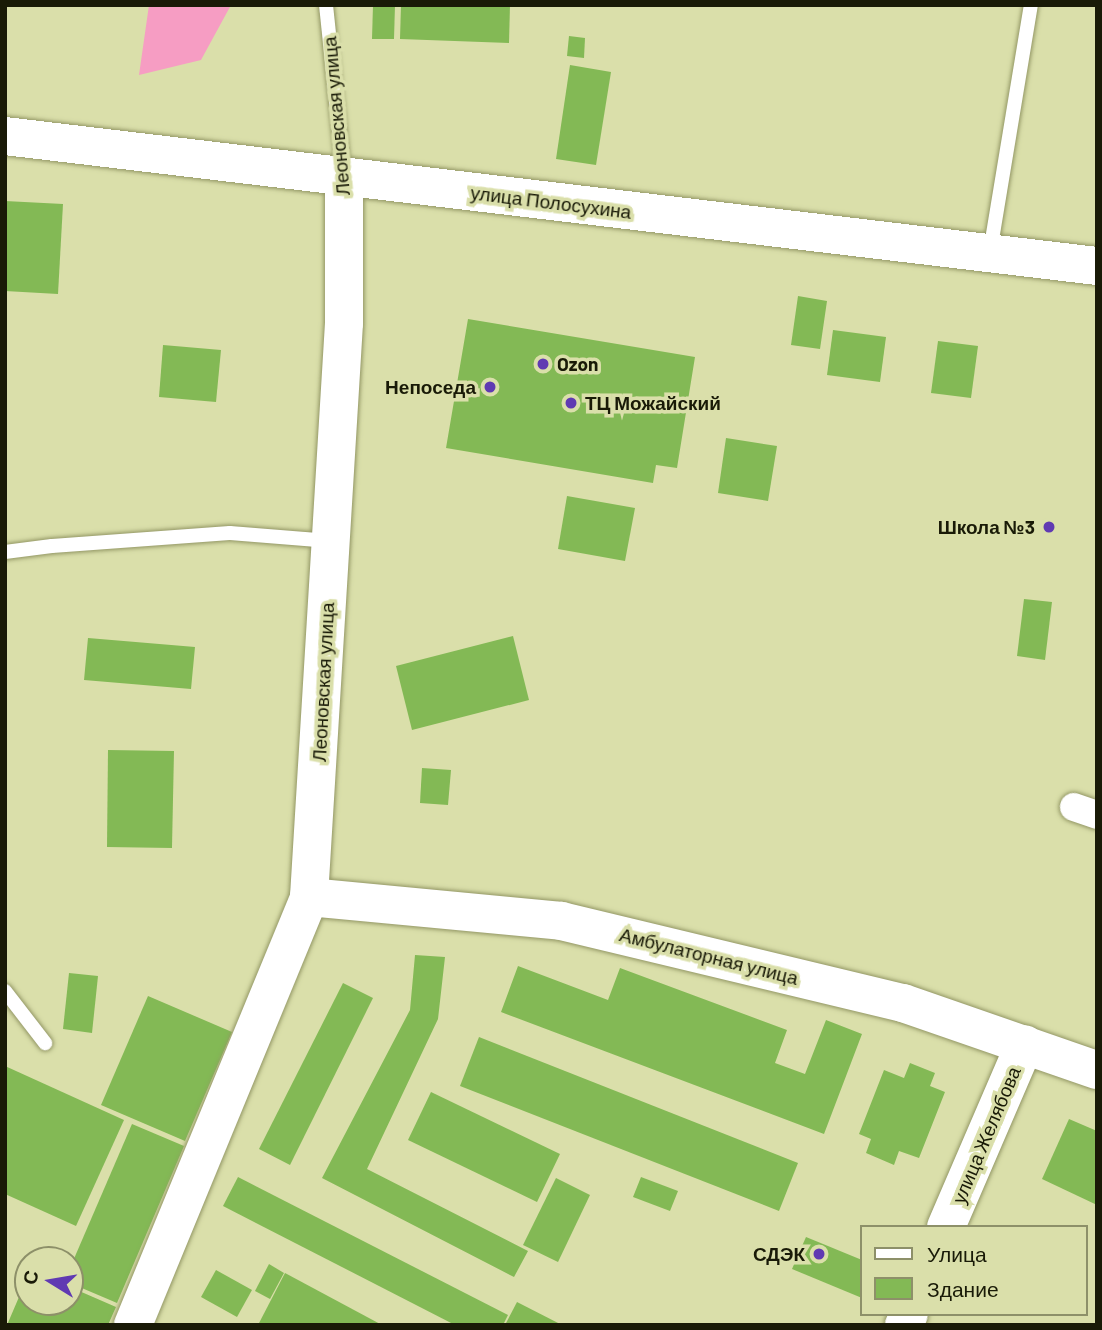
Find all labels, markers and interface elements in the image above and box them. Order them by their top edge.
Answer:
street label: Леоновская улица [318,35,354,197]
street label: улица Полосухина [469,181,633,223]
place label: Ozon [557,353,599,375]
marker: Ozon [535,356,551,372]
place label: Непоседа [385,376,476,398]
marker: Непоседа [482,379,498,395]
place label: ТЦ Можайский [585,392,721,414]
marker: ТЦ Можайский [563,395,579,411]
place label: Школа №3 [938,516,1035,538]
marker: Школа №3 [1041,519,1057,535]
street label: Леоновская улица [307,602,339,762]
street label: Амбулаторная улица [617,923,801,989]
street label: улица Желябова [947,1063,1025,1207]
legend [860,1225,1088,1316]
text: Улица [927,1241,987,1266]
place label: СДЭК [753,1243,805,1265]
north arrow [14,1246,84,1316]
marker: СДЭК [811,1246,827,1262]
text: С [17,1268,42,1286]
text: Здание [927,1276,999,1301]

